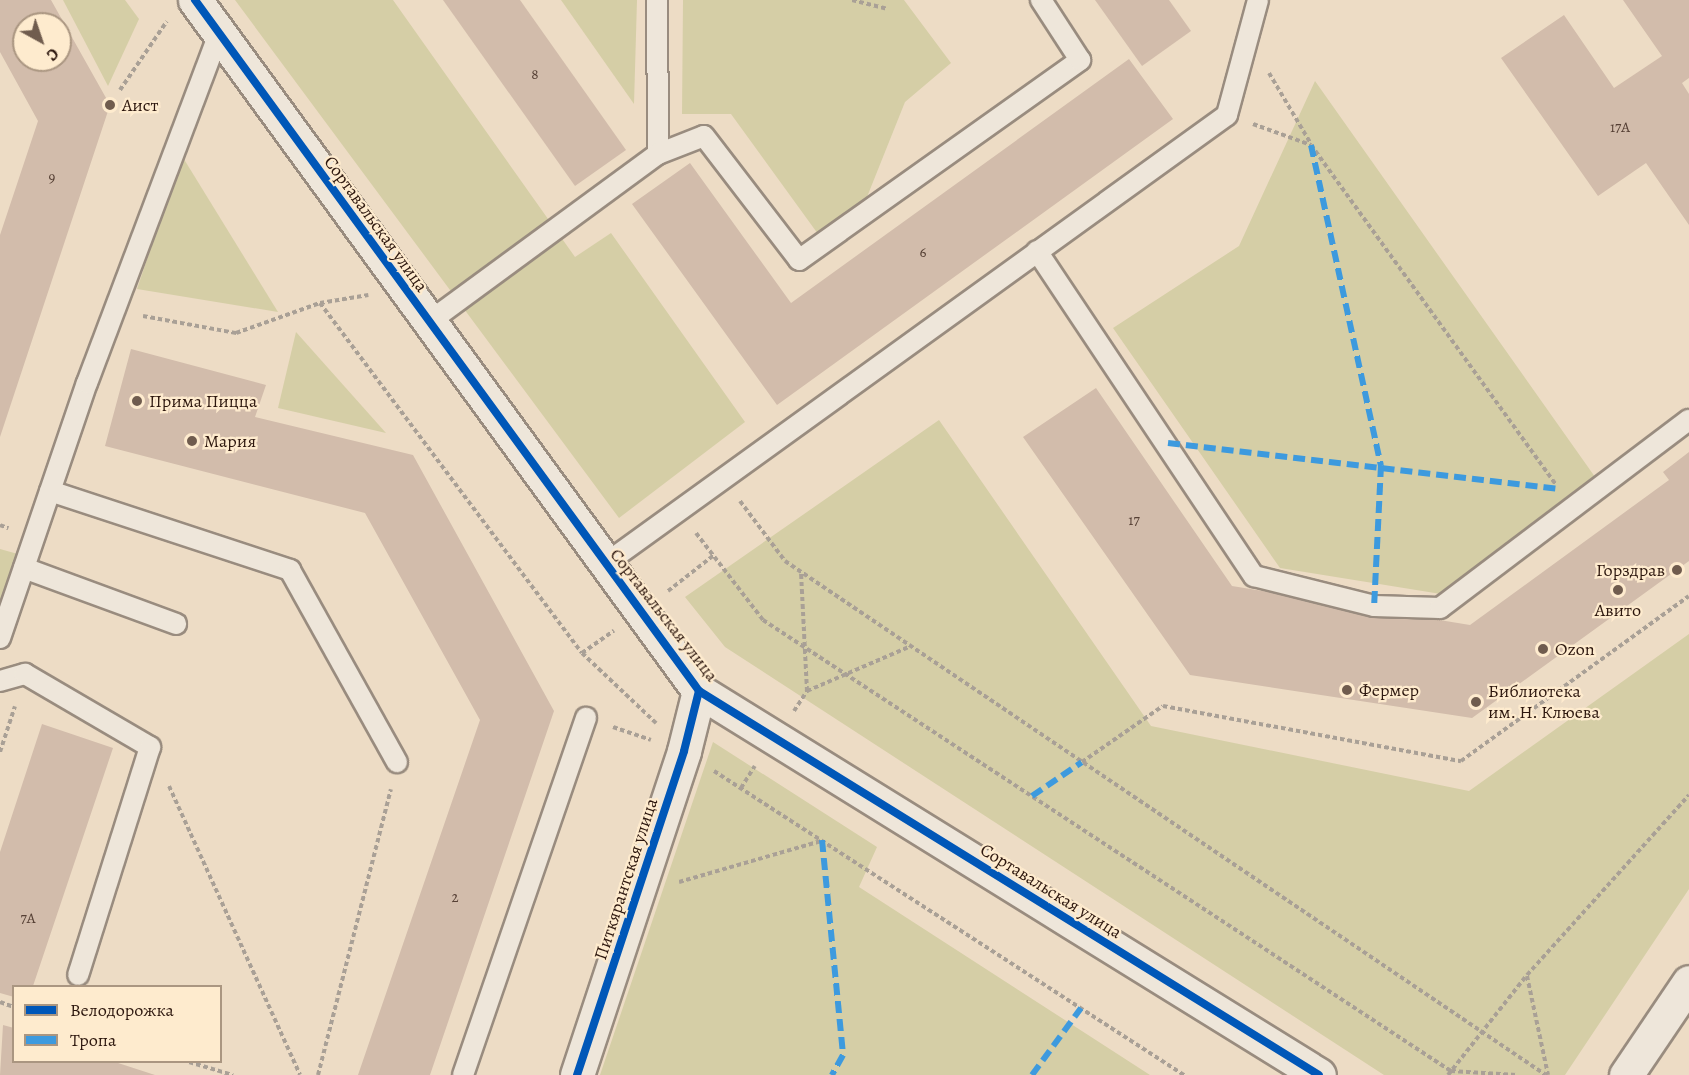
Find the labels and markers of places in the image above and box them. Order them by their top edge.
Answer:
place label: Аист [122,94,158,116]
marker: Аист [103,98,117,112]
place label: Прима Пицца [149,390,257,412]
marker: Прима Пицца [130,394,144,408]
place label: Мария [204,430,256,452]
marker: Мария [185,434,199,448]
place label: Горздрав [1596,559,1665,581]
marker: Горздрав [1670,563,1684,577]
marker: Авито [1611,583,1625,597]
place label: Авито [1595,599,1641,621]
place label: Ozon [1555,638,1595,660]
marker: Ozon [1536,642,1550,656]
place label: Фермер [1359,679,1419,701]
place label: Библиотека им. Н. Клюева [1488,681,1600,724]
marker: Фермер [1340,683,1354,697]
marker: Библиотека им. Н. Клюева [1469,695,1483,709]

